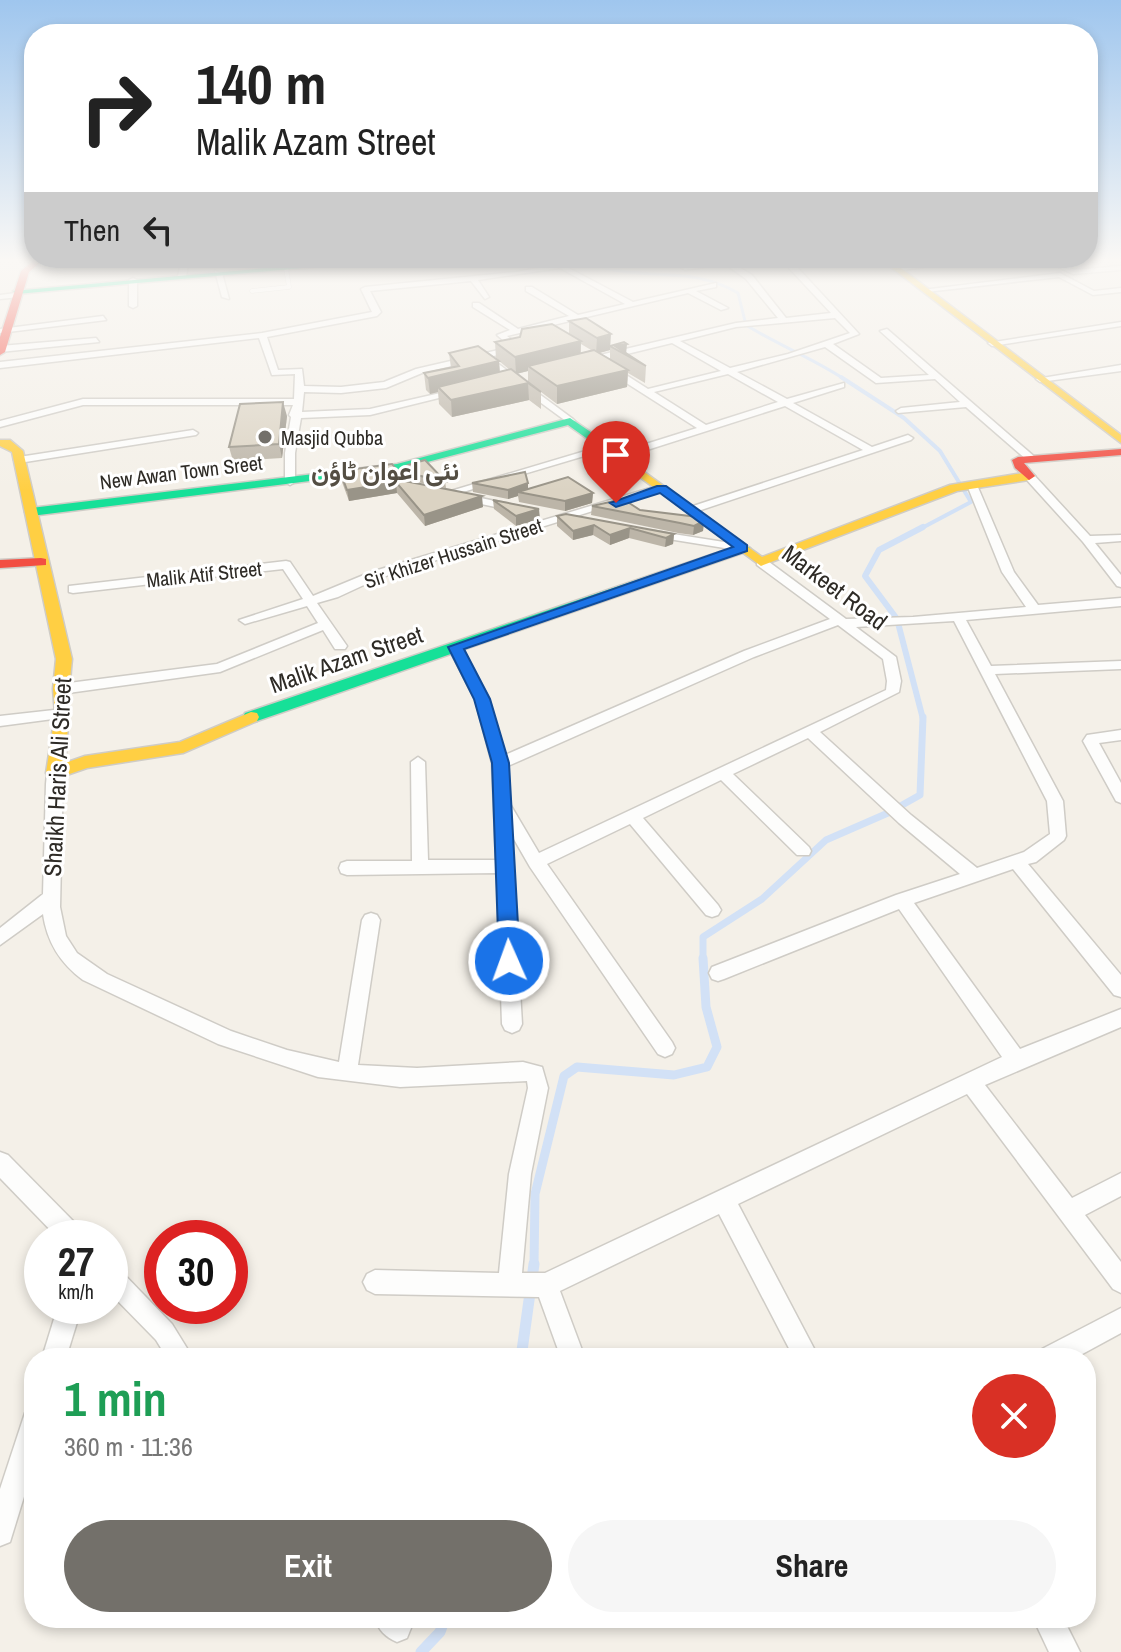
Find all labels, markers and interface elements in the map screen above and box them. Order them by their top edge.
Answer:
text: 140 m [196,46,326,121]
icon: right [64,56,168,160]
text: Malik Azam Street [196,118,436,166]
icon: left [136,208,180,252]
text: Then [64,210,120,250]
pin [582,421,650,503]
place label: Masjid Qubba [281,424,383,451]
marker: Masjid Qubba [256,428,274,446]
icon: arrive [594,433,638,477]
street label: New Awan Town Sreet [98,449,264,495]
district label: نئی اعوان ٹاؤن [311,453,459,488]
street label: Sir Khizer Hussain Street [360,511,546,595]
street label: Markeet Road [776,537,894,637]
street label: Malik Atif Street [145,554,263,593]
street label: Malik Azam Street [265,618,427,700]
street label: Shaikh Haris Ali Street [36,676,78,877]
position arrow [467,919,551,1003]
speed limit sign: 30 [144,1220,248,1324]
text: 27 [58,1235,94,1288]
text: km/h [58,1278,94,1305]
text: 1 min [64,1366,167,1431]
button: close [972,1374,1056,1458]
text: 360 m · 11:36 [64,1429,193,1464]
button: Exit [64,1520,552,1612]
button: Share [568,1520,1056,1612]

